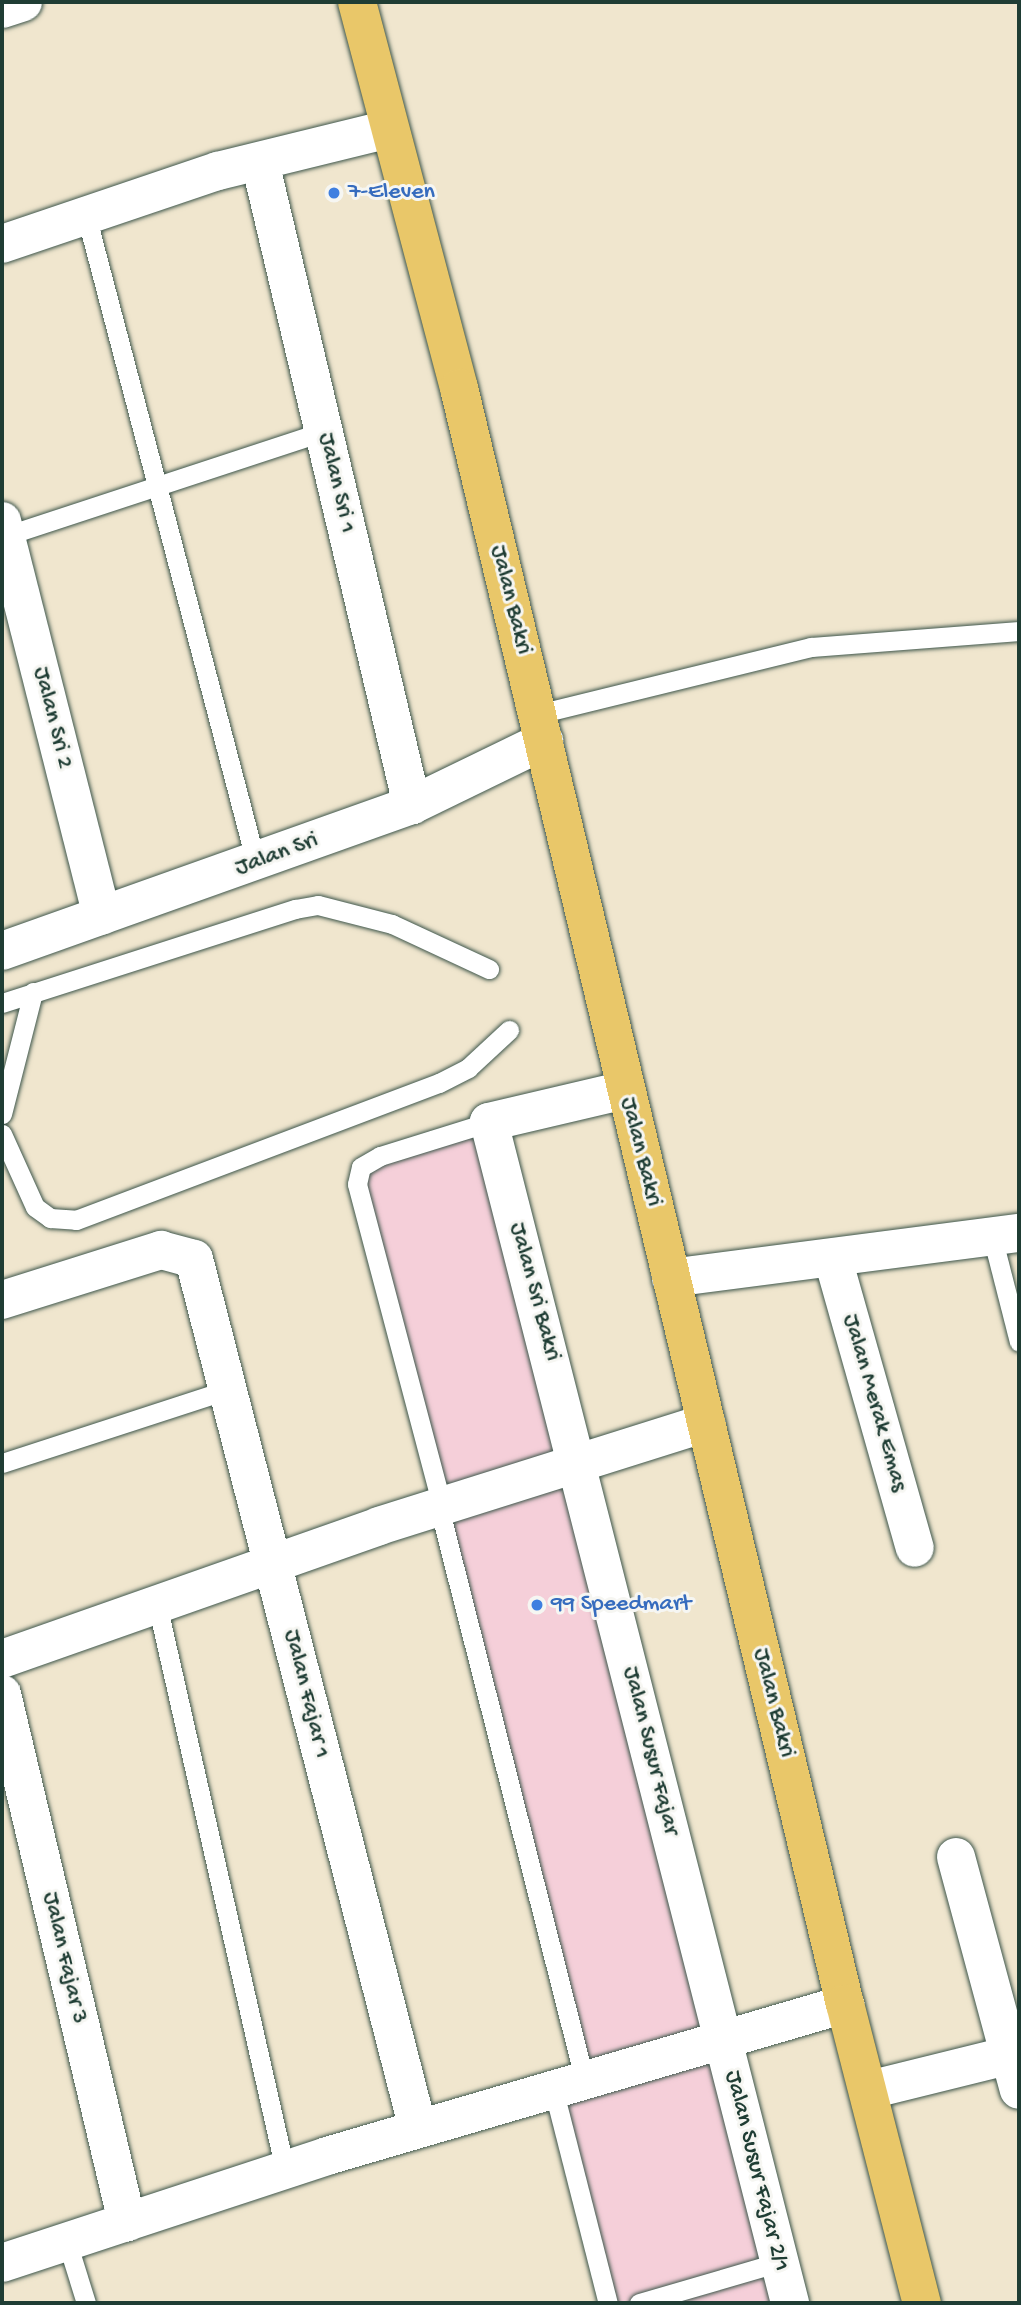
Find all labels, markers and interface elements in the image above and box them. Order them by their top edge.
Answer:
place label: 7-Eleven [348,179,435,207]
marker: 7-Eleven [326,185,342,201]
street label: Jalan Sri 1 [311,430,361,536]
street label: Jalan Bakri [483,542,537,658]
street label: Jalan Sri 2 [25,664,79,772]
street label: Jalan Sri [231,827,323,883]
street label: Jalan Bakri [613,1094,667,1210]
street label: Jalan Sri Bakri [502,1220,566,1364]
street label: Jalan Merak Emas [835,1311,913,1495]
place label: 99 Speedmart [551,1591,691,1619]
marker: 99 Speedmart [529,1597,545,1613]
street label: Jalan Fajar 1 [276,1627,336,1761]
street label: Jalan Bakri [746,1645,800,1761]
street label: Jalan Susur Fajar [615,1664,685,1838]
street label: Jalan Fajar 3 [35,1889,93,2027]
street label: Jalan Susur Fajar 2/1 [717,2068,795,2274]

